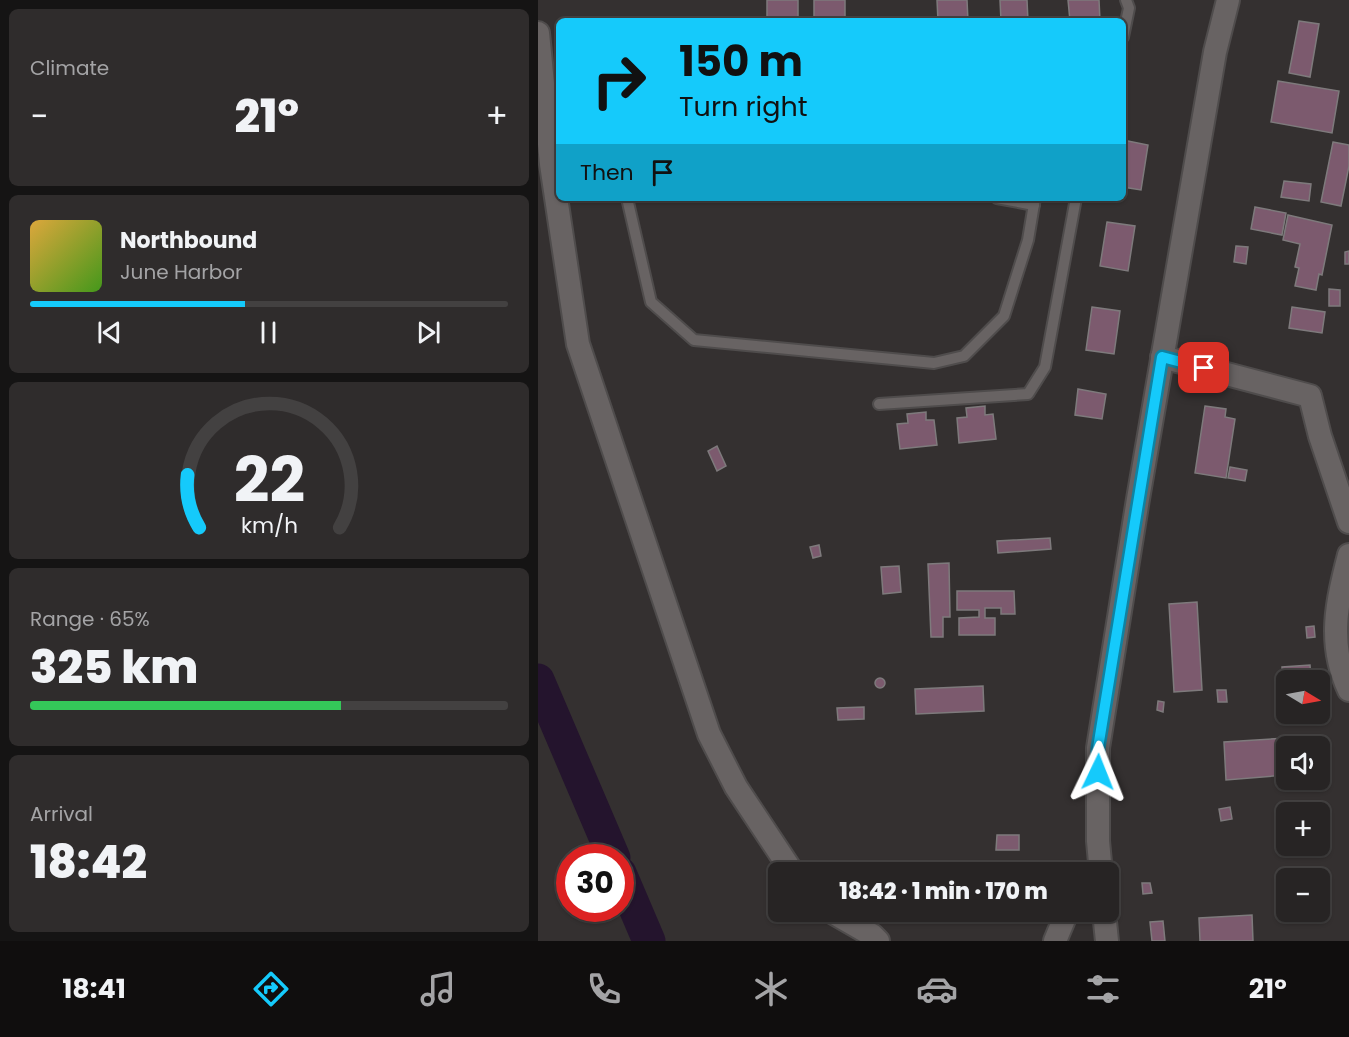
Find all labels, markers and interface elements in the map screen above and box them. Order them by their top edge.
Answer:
text: 150 m [679,32,803,91]
icon: right [580,42,658,120]
text: Climate [30,54,109,82]
text: 21° [235,85,299,148]
text: Turn right [679,88,808,125]
text: − [30,93,48,140]
text: + [485,93,508,140]
icon: arrive [646,156,679,189]
text: Then [580,157,634,188]
text: Northbound [120,225,257,256]
text: June Harbor [120,258,243,286]
icon: previous [93,316,126,349]
icon: pause [252,316,285,349]
icon: next [412,316,445,349]
pin [1178,342,1229,393]
icon: arrive [1187,351,1220,384]
text: 22 [233,436,305,524]
text: km/h [240,510,298,541]
text: Range · 65% [30,605,150,633]
text: 325 km [30,636,198,699]
north arrow [1276,670,1330,724]
map controls [1276,670,1330,922]
button: sound [1276,736,1330,790]
position arrow [1066,740,1130,804]
text: Arrival [30,800,93,828]
button: + [1276,802,1330,856]
text: 18:42 [30,831,147,894]
speed limit sign: 30 [556,844,634,922]
button: − [1276,868,1330,922]
text: 18:42 · 1 min · 170 m [839,876,1048,907]
icon: directions [250,968,292,1010]
icon: music [417,968,459,1010]
icon: phone [583,968,625,1010]
icon: climate [750,968,792,1010]
icon: car [916,968,958,1010]
icon: filters [1082,968,1124,1010]
text: 18:41 [62,970,126,1007]
text: 21° [1249,970,1287,1007]

